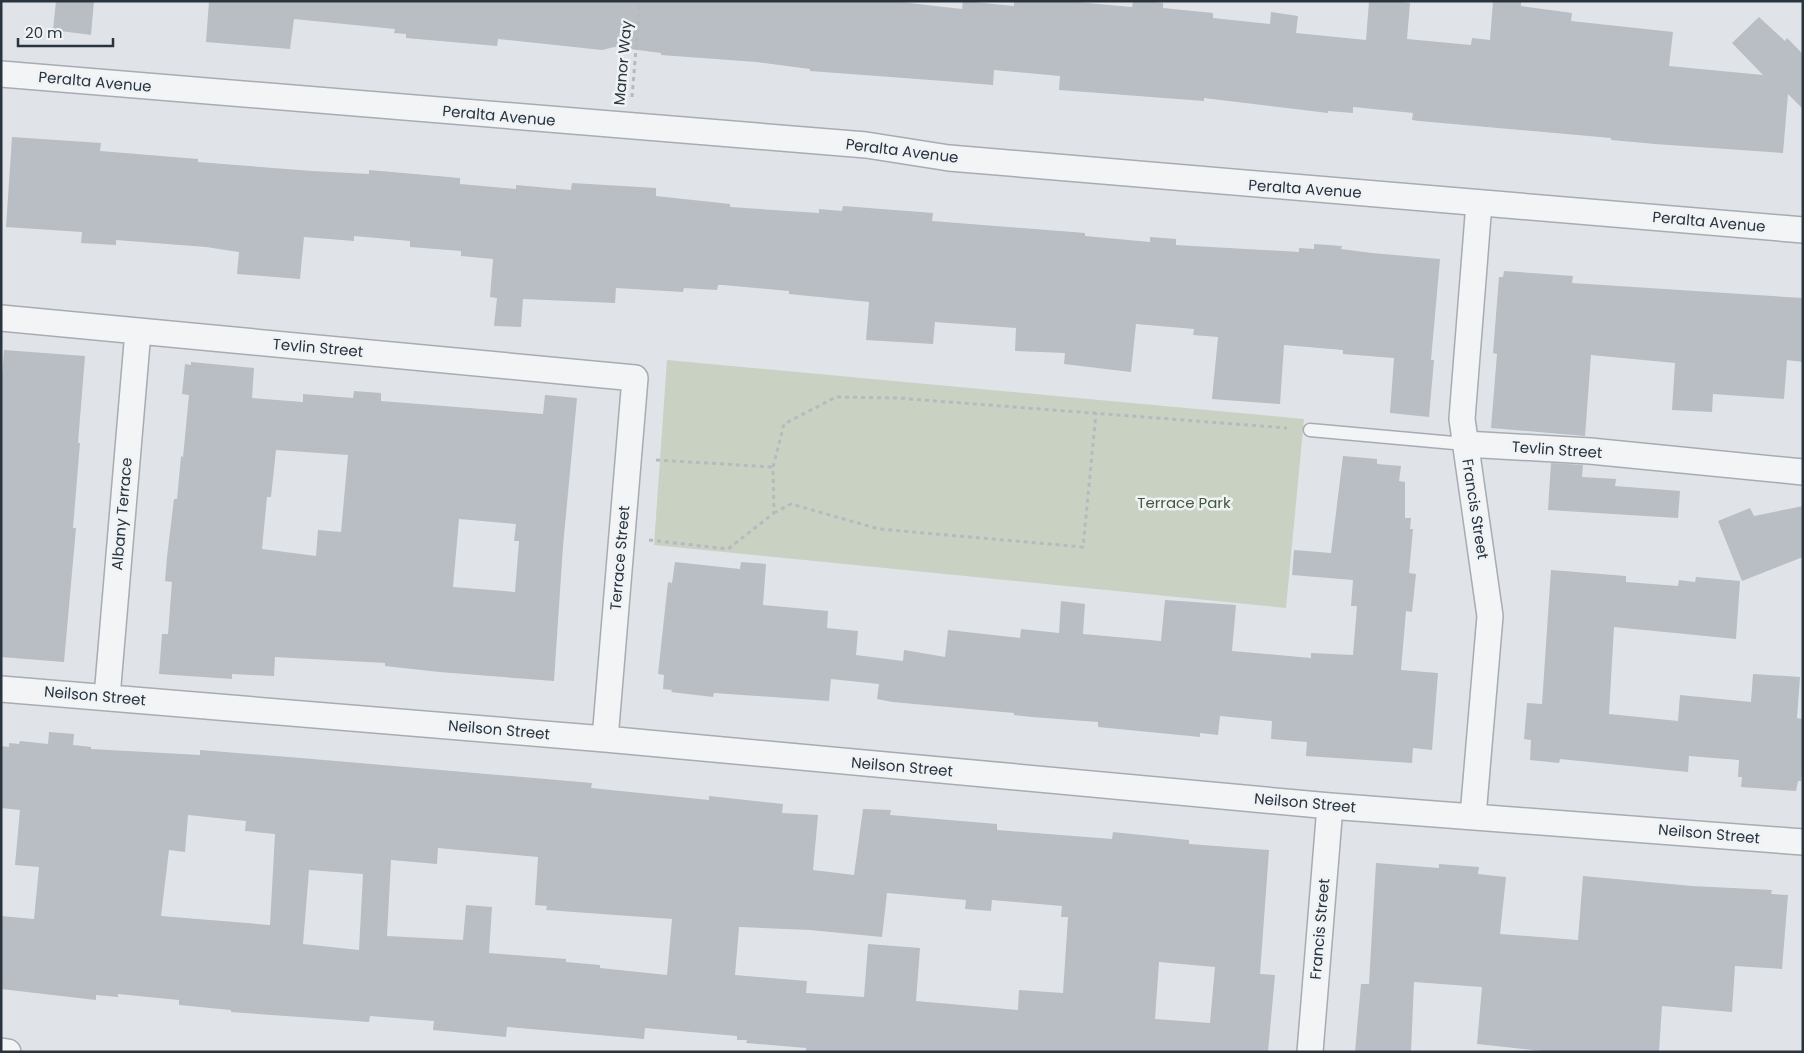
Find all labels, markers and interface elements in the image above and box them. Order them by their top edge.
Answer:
scale bar [18,15,112,47]
street label: Manor Way [608,19,637,106]
text: 20 m [25,22,63,43]
street label: Peralta Avenue [38,66,152,97]
street label: Peralta Avenue [442,100,556,131]
street label: Peralta Avenue [845,133,960,168]
street label: Peralta Avenue [1248,174,1362,203]
street label: Peralta Avenue [1652,206,1766,237]
street label: Tevlin Street [272,333,364,362]
street label: Tevlin Street [1511,436,1603,463]
street label: Albany Terrace [106,457,137,571]
street label: Francis Street [1457,457,1494,561]
park label: Terrace Park [1137,492,1231,513]
street label: Terrace Street [604,505,635,611]
street label: Neilson Street [43,681,147,710]
street label: Neilson Street [447,715,551,744]
street label: Neilson Street [850,752,954,781]
street label: Neilson Street [1253,788,1357,817]
street label: Neilson Street [1657,819,1761,848]
street label: Francis Street [1305,878,1334,980]

